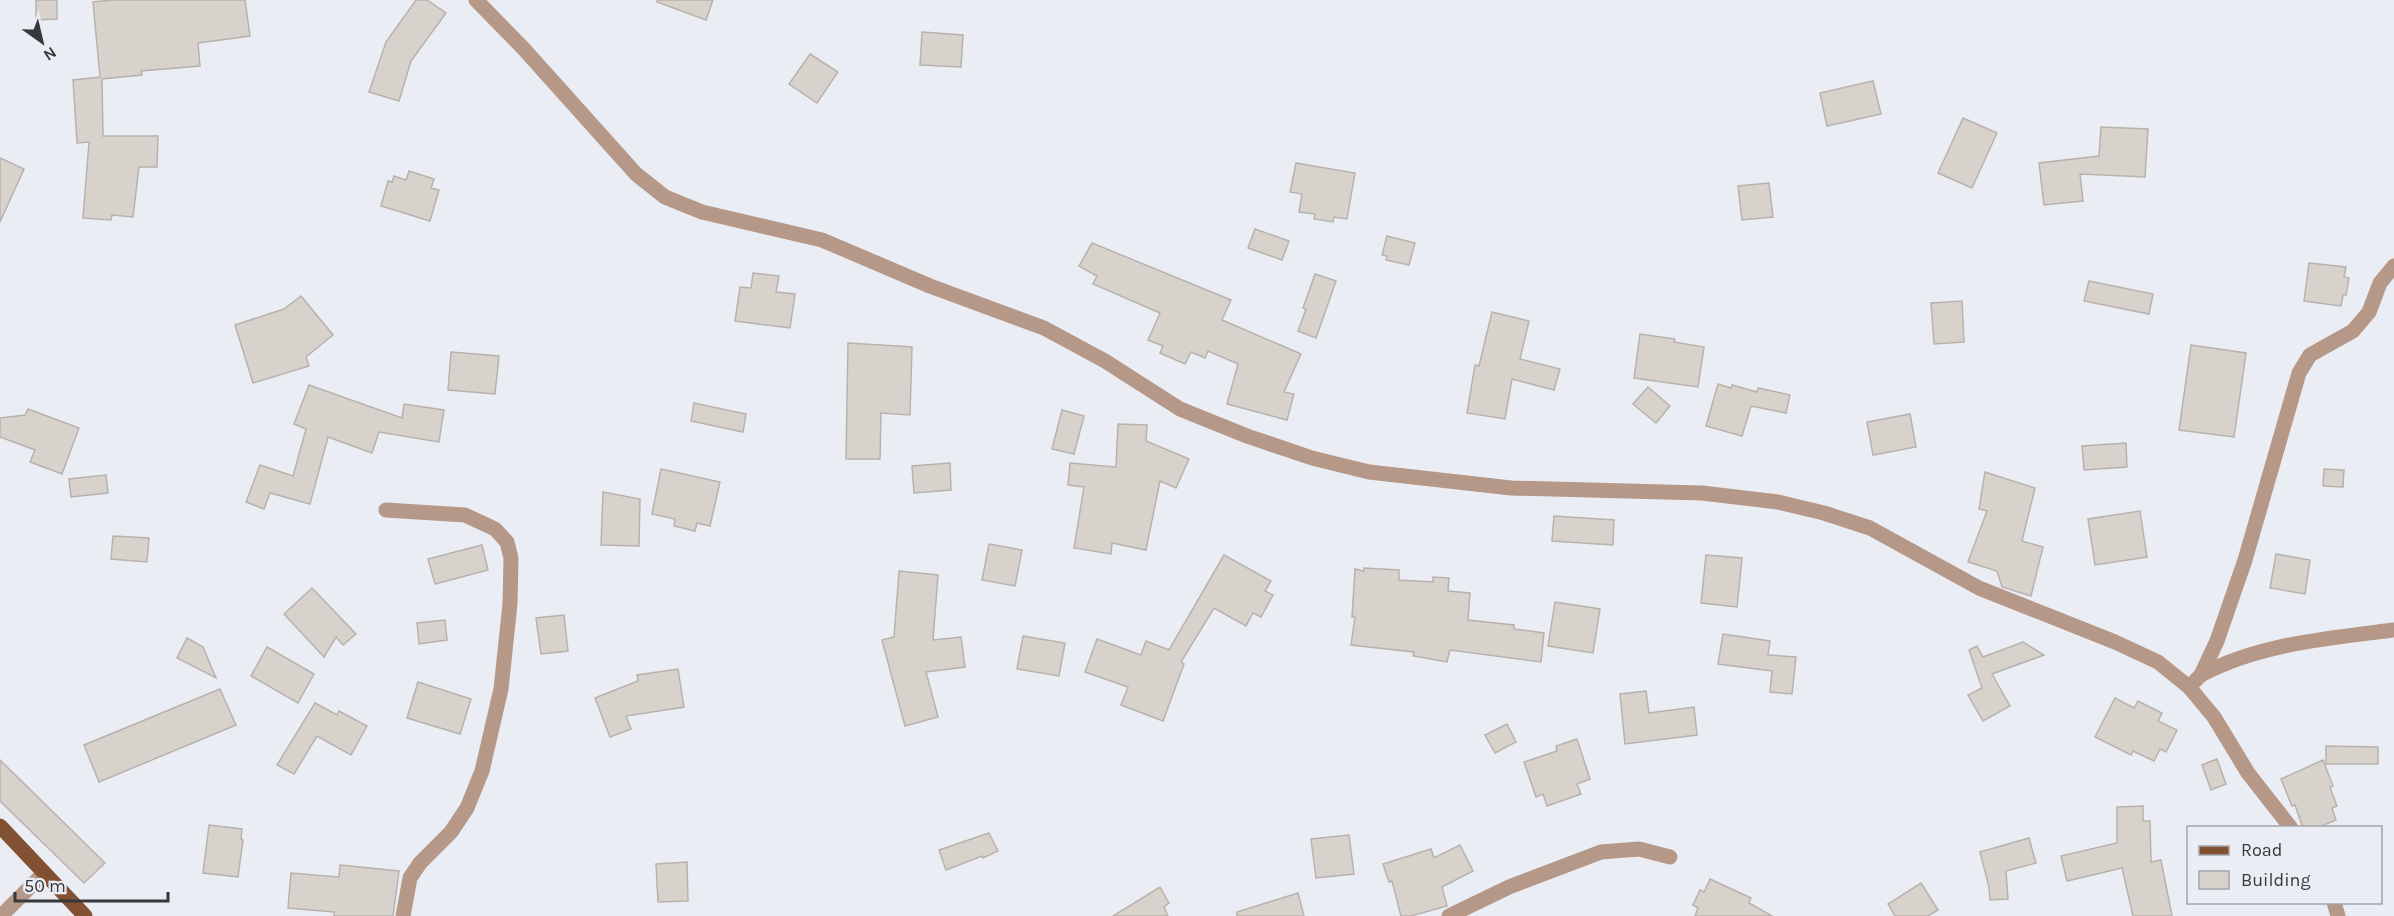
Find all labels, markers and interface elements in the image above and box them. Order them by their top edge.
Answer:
north arrow [12,12,72,72]
text: N [40,43,60,65]
legend [2187,826,2382,904]
text: Road [2241,839,2282,861]
scale bar [15,865,168,903]
text: Building [2241,869,2311,891]
text: 50 m [24,875,66,897]

